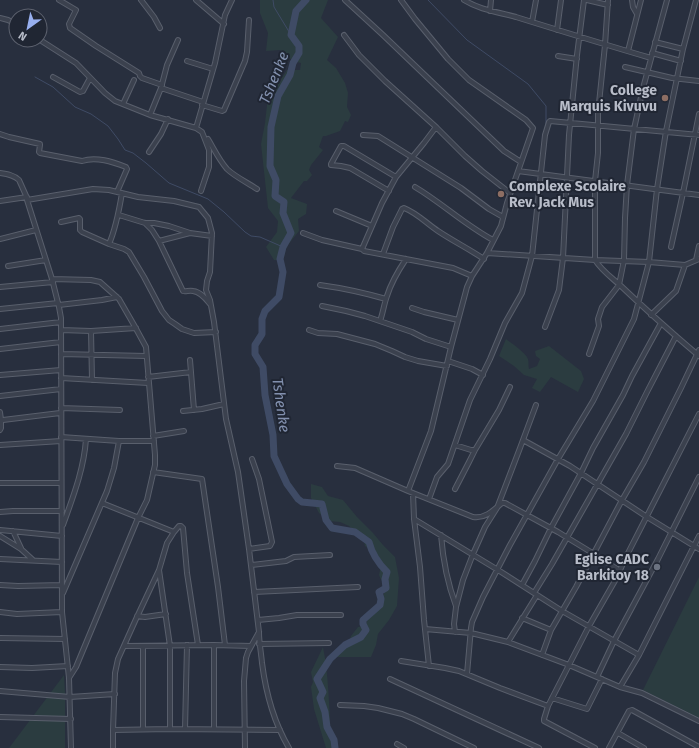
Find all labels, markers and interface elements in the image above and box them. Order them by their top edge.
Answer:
north arrow [8,8,48,48]
text: N [16,29,29,43]
water label: Tshenke [255,49,293,107]
place label: College Marquis Kivuvu [560,82,657,115]
marker: College Marquis Kivuvu [660,93,670,103]
place label: Complexe Scolaire Rev. Jack Mus [509,178,626,211]
marker: Complexe Scolaire Rev. Jack Mus [496,189,506,199]
water label: Tshenke [268,377,294,434]
place label: Eglise CADC Barkitoy 18 [575,551,649,584]
marker: Eglise CADC Barkitoy 18 [652,562,662,572]

